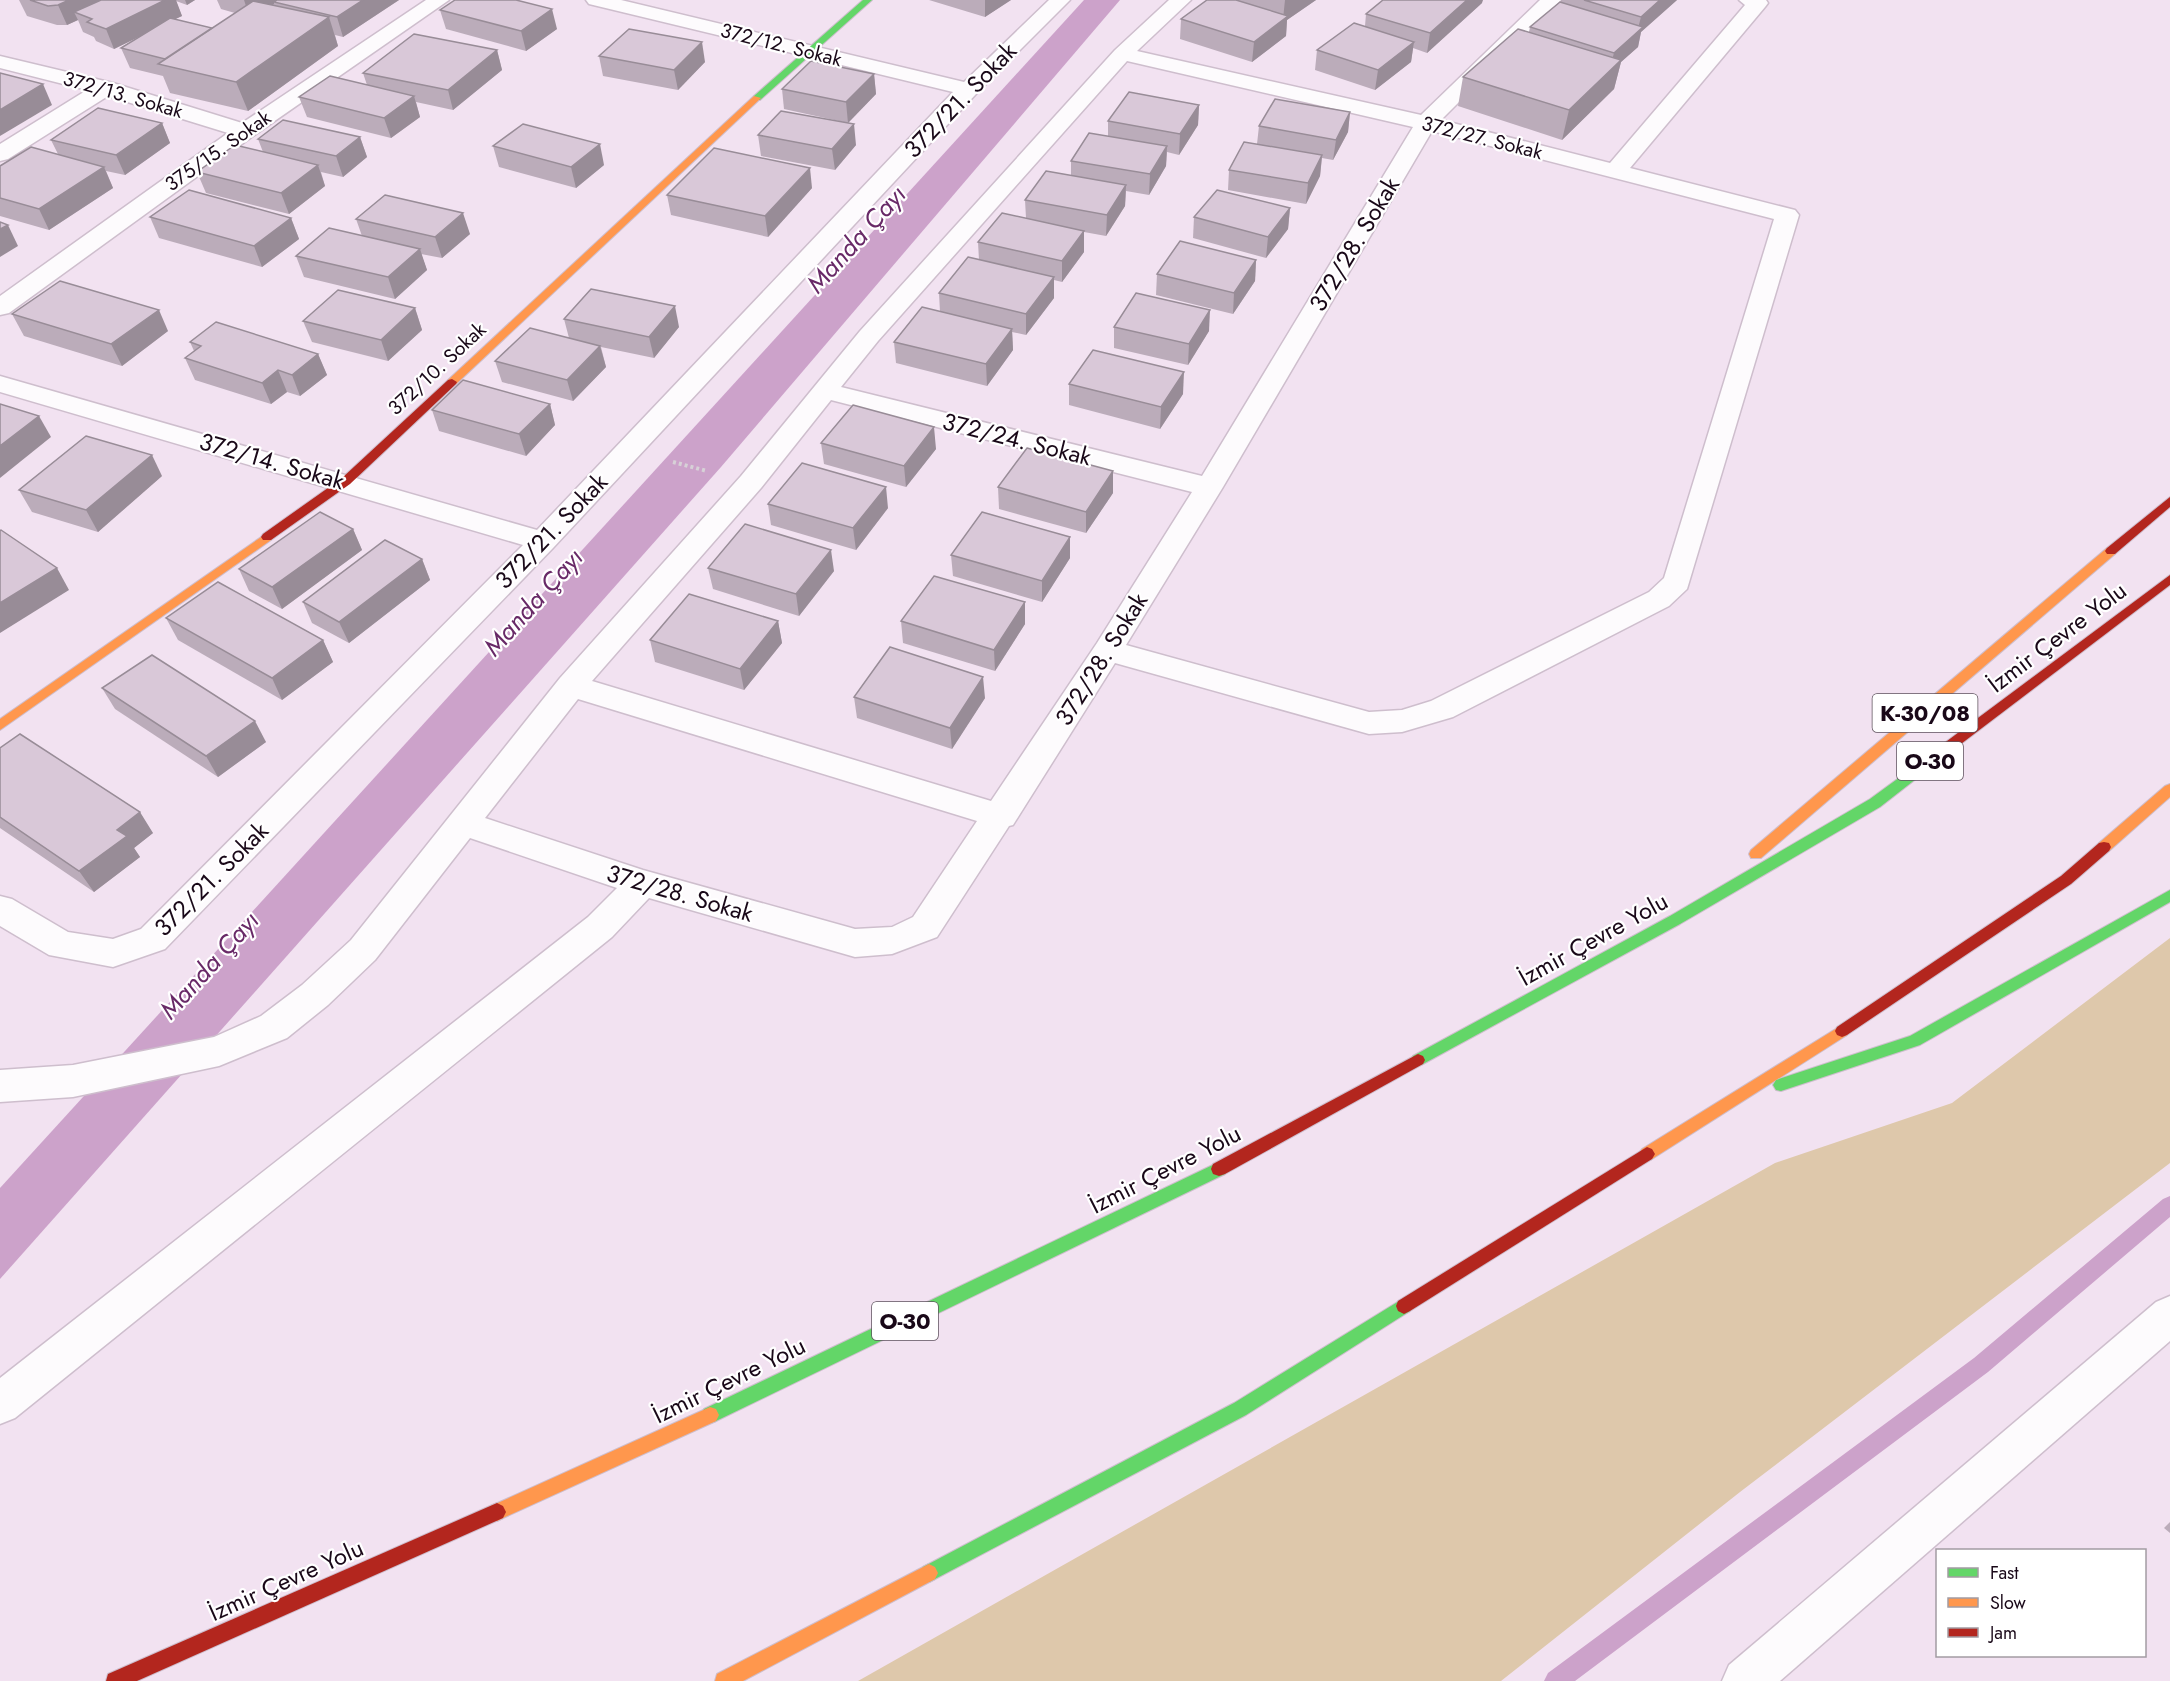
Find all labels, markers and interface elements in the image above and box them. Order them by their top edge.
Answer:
street label: 372/12. Sokak [717,16,845,74]
street label: 372/21. Sokak [896,34,1025,166]
street label: 372/13. Sokak [60,64,187,126]
street label: 375/15. Sokak [159,103,277,198]
street label: 372/27. Sokak [1418,109,1546,167]
street label: 372/28. Sokak [1300,170,1408,318]
water label: Manda Çayı [797,177,915,301]
street label: 372/10. Sokak [381,316,493,422]
street label: 372/24. Sokak [939,404,1096,475]
street label: 372/14. Sokak [195,424,349,499]
street label: 372/21. Sokak [487,465,616,597]
water label: Manda Çayı [474,540,592,664]
street label: İzmir Çevre Yolu [1980,573,2134,701]
street label: 372/28. Sokak [1046,585,1156,732]
road number: K-30/08 [1872,694,1978,732]
road number: O-30 [1897,742,1963,780]
street label: 372/21. Sokak [146,814,276,944]
street label: 372/28. Sokak [603,855,758,931]
street label: İzmir Çevre Yolu [1512,883,1674,995]
water label: Manda Çayı [150,903,268,1027]
street label: İzmir Çevre Yolu [1083,1116,1247,1222]
road number: O-30 [872,1302,938,1340]
street label: İzmir Çevre Yolu [647,1328,811,1432]
street label: İzmir Çevre Yolu [203,1530,369,1630]
legend [1936,1549,2146,1657]
text: Fast [1990,1560,2019,1586]
text: Slow [1990,1590,2027,1616]
text: Jam [1988,1620,2017,1646]

